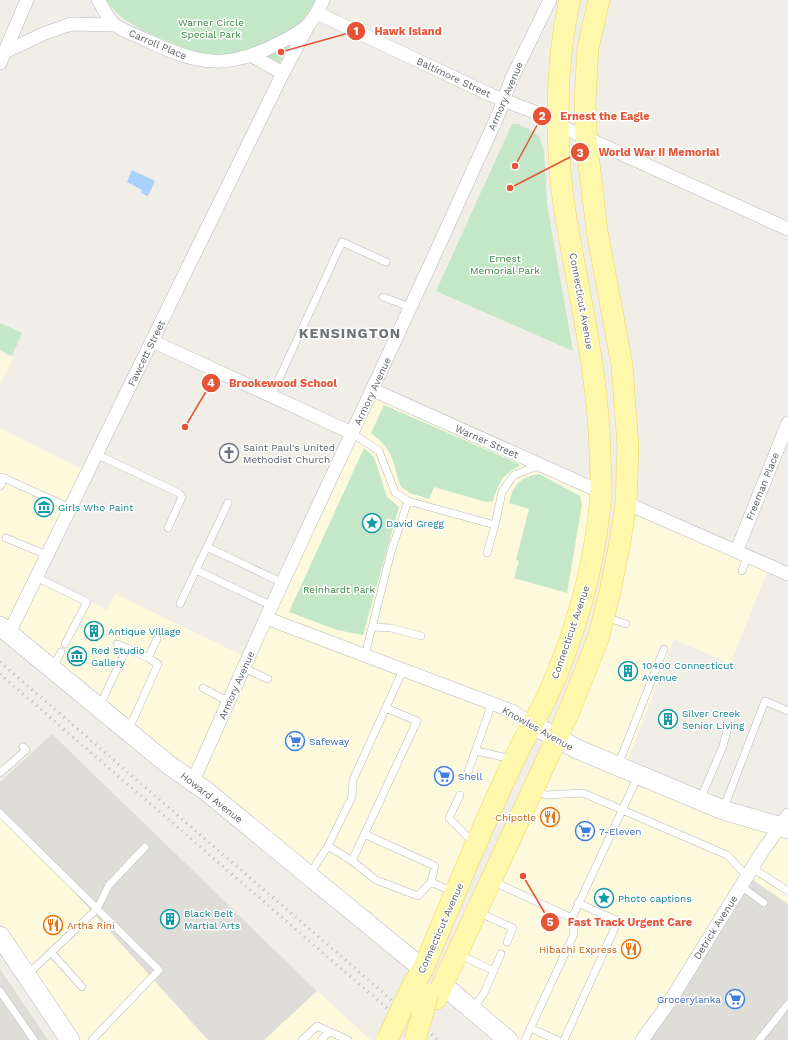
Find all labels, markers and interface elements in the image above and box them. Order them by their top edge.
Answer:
park label: Warner Circle Special Park [178,17,244,40]
callout: Hawk Island [346,20,450,43]
text: 1 [353,24,359,38]
text: Hawk Island [374,25,442,38]
street label: Carroll Place [127,27,189,62]
street label: Baltimore Street [415,55,493,100]
street label: Armory Avenue [486,60,525,132]
callout: Ernest the Eagle [532,105,658,128]
text: 2 [538,109,546,123]
text: Ernest the Eagle [560,110,650,123]
callout: World War II Memorial [570,141,727,164]
text: 3 [576,146,584,160]
text: World War II Memorial [598,146,720,159]
street label: Connecticut Avenue [568,252,595,350]
park label: Ernest Memorial Park [470,253,540,276]
street label: Fawcett Street [126,318,167,388]
district label: KENSINGTON [299,325,401,341]
street label: Armory Avenue [352,355,393,427]
callout: Brookewood School [201,372,345,395]
text: 4 [207,376,215,390]
text: Brookewood School [229,377,337,390]
street label: Warner Street [453,423,521,461]
church icon: Saint Paul's United Methodist Church [218,442,240,464]
place label: Saint Paul's United Methodist Church [243,442,335,465]
street label: Freeman Place [744,450,781,522]
museum icon: Girls Who Paint [33,496,55,518]
place label: Girls Who Paint [58,502,134,513]
place icon: David Gregg [361,512,383,534]
place label: David Gregg [386,518,444,529]
park label: Reinhardt Park [303,584,375,595]
street label: Connecticut Avenue [549,584,592,680]
building icon: Antique Village [83,620,105,642]
place label: Antique Village [108,626,181,637]
museum icon: Red Studio Gallery [66,645,88,667]
place label: Red Studio Gallery [91,645,145,668]
street label: Armory Avenue [216,649,257,721]
building icon: 10400 Connecticut Avenue [617,660,639,682]
place label: 10400 Connecticut Avenue [642,660,734,683]
street label: Knowles Avenue [500,704,575,753]
building icon: Silver Creek Senior Living [657,708,679,730]
place label: Silver Creek Senior Living [682,708,745,731]
supermarket icon: Safeway [284,730,306,752]
place label: Safeway [309,736,350,747]
supermarket icon: Shell [433,765,455,787]
street label: Howard Avenue [179,770,245,825]
place label: Shell [458,771,483,782]
restaurant icon: Chipotle [539,806,561,828]
place label: Chipotle [495,812,536,823]
supermarket icon: 7-Eleven [574,820,596,842]
place label: 7-Eleven [599,826,641,837]
street label: Connecticut Avenue [416,881,465,975]
place icon: Photo captions [593,887,615,909]
place label: Photo captions [618,893,692,904]
street label: Detrick Avenue [691,893,740,961]
building icon: Black Belt Martial Arts [159,908,181,930]
place label: Black Belt Martial Arts [184,908,240,931]
callout: Fast Track Urgent Care [540,911,700,934]
restaurant icon: Artha Rini [42,914,64,936]
text: 5 [547,915,554,929]
text: Fast Track Urgent Care [568,916,692,929]
place label: Artha Rini [67,920,115,931]
restaurant icon: Hibachi Express [620,938,642,960]
place label: Hibachi Express [539,944,617,955]
supermarket icon: Grocerylanka [724,988,746,1010]
place label: Grocerylanka [657,994,721,1005]

